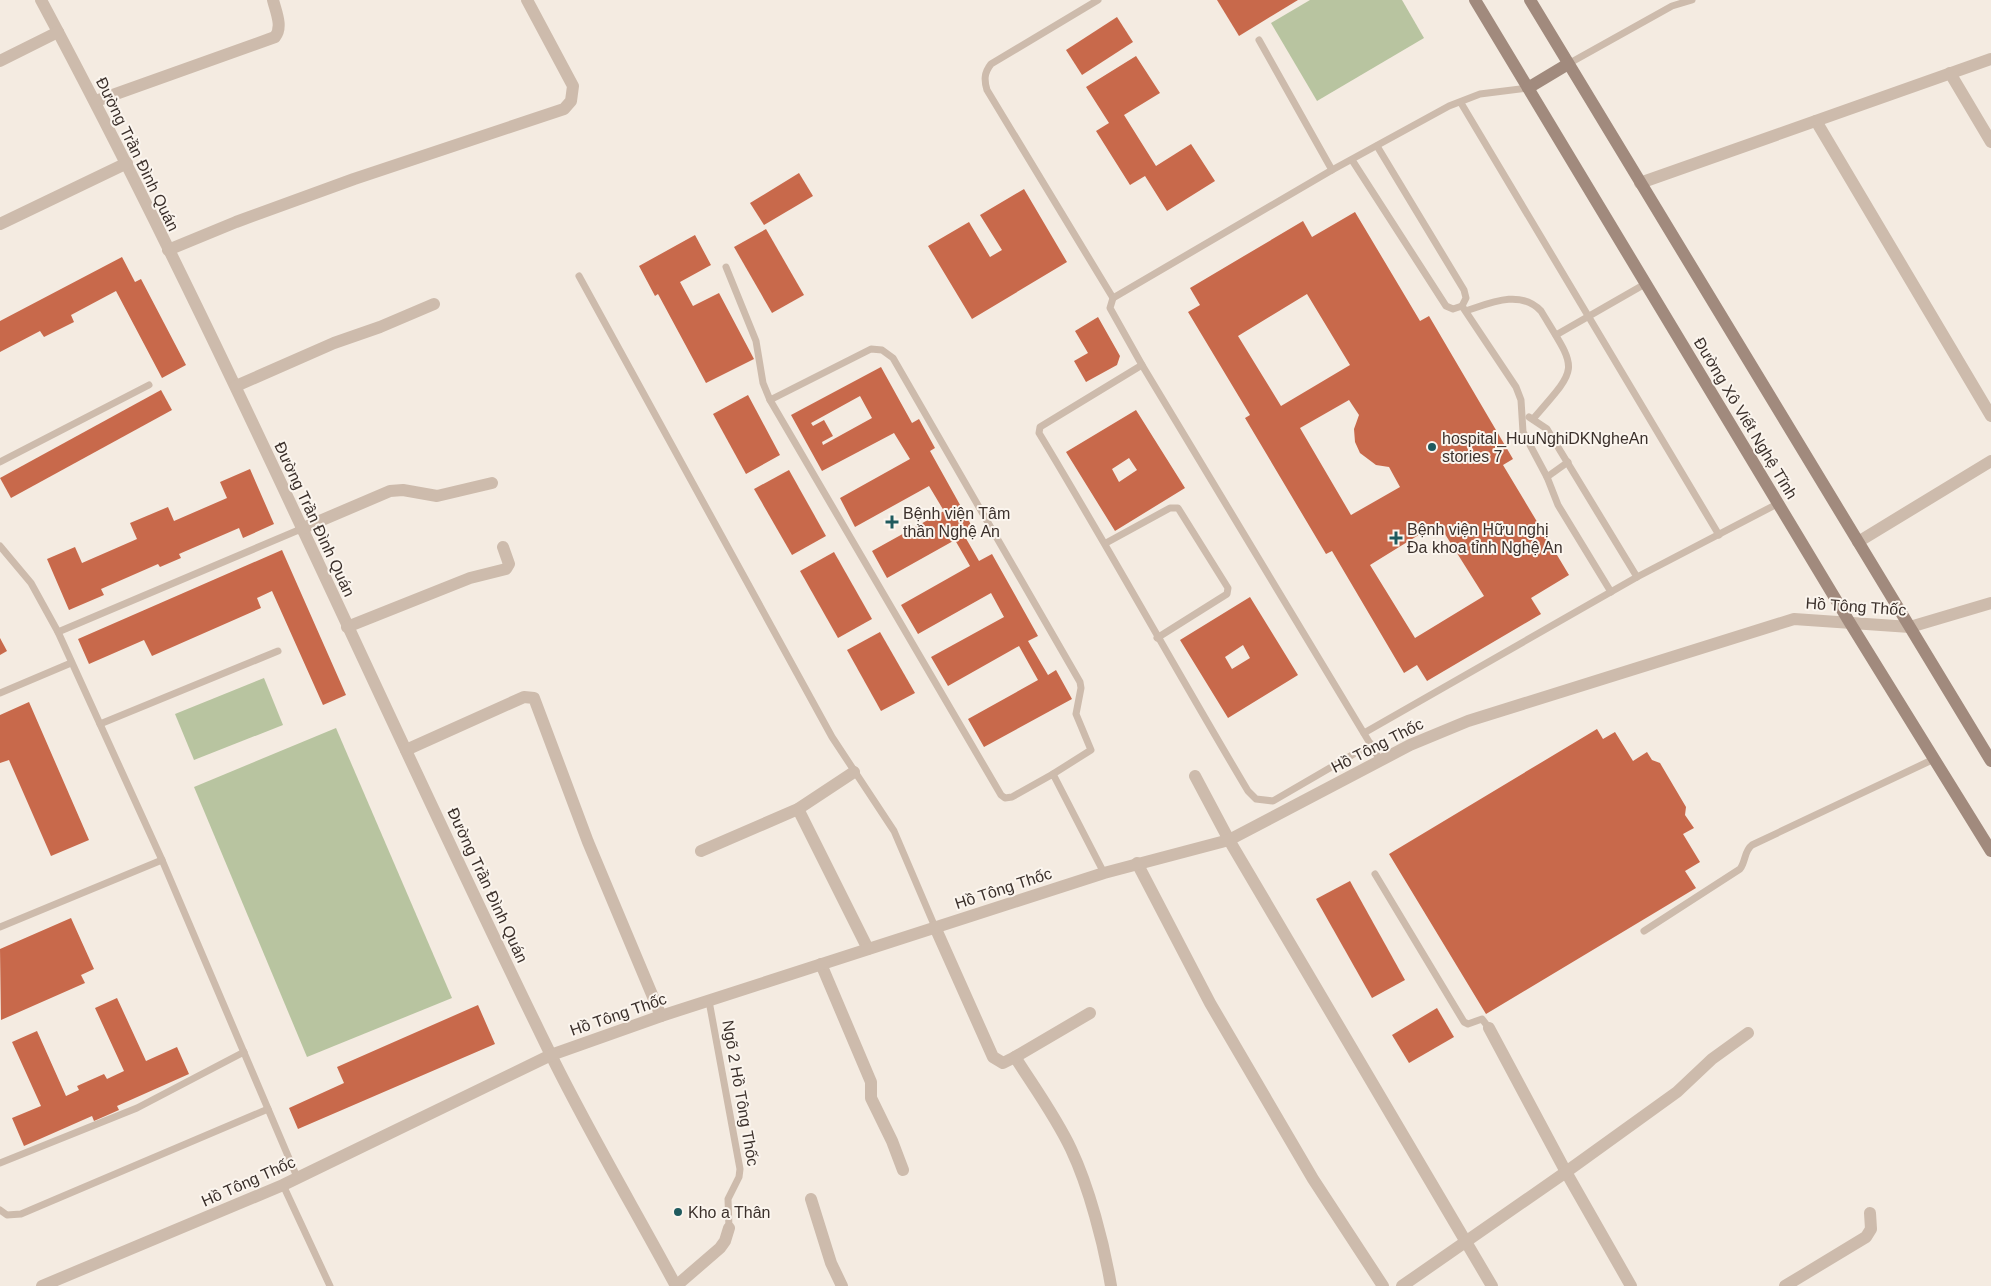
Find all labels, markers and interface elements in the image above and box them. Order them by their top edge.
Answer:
street label: Đường Trần Đình Quán [93,75,182,234]
street label: Đường Xô Viết Nghệ Tĩnh [1691,335,1801,502]
place label: hospital_HuuNghiDKNgheAn stories 7 [1442,430,1648,465]
street label: Đường Trần Đình Quán [271,439,358,599]
marker: hospital_HuuNghiDKNgheAn stories 7 [1426,441,1438,453]
place label: Bệnh viện Tâm thần Nghệ An [903,505,1010,540]
marker: Bệnh viện Tâm thần Nghệ An [885,515,899,529]
place label: Bệnh viện Hữu nghị Đa khoa tỉnh Nghệ An [1407,521,1563,556]
marker: Bệnh viện Hữu nghị Đa khoa tỉnh Nghệ An [1389,531,1403,545]
street label: Hồ Tông Thốc [1805,595,1907,618]
street label: Hồ Tông Thốc [1328,715,1426,776]
street label: Đường Trần Đình Quán [444,805,531,965]
street label: Hồ Tông Thốc [953,865,1054,912]
street label: Hồ Tông Thốc [568,990,669,1039]
street label: Ngõ 2 Hồ Tông Thốc [719,1019,762,1167]
street label: Hồ Tông Thốc [199,1153,298,1210]
place label: Kho a Thân [688,1204,770,1221]
marker: Kho a Thân [672,1206,684,1218]

